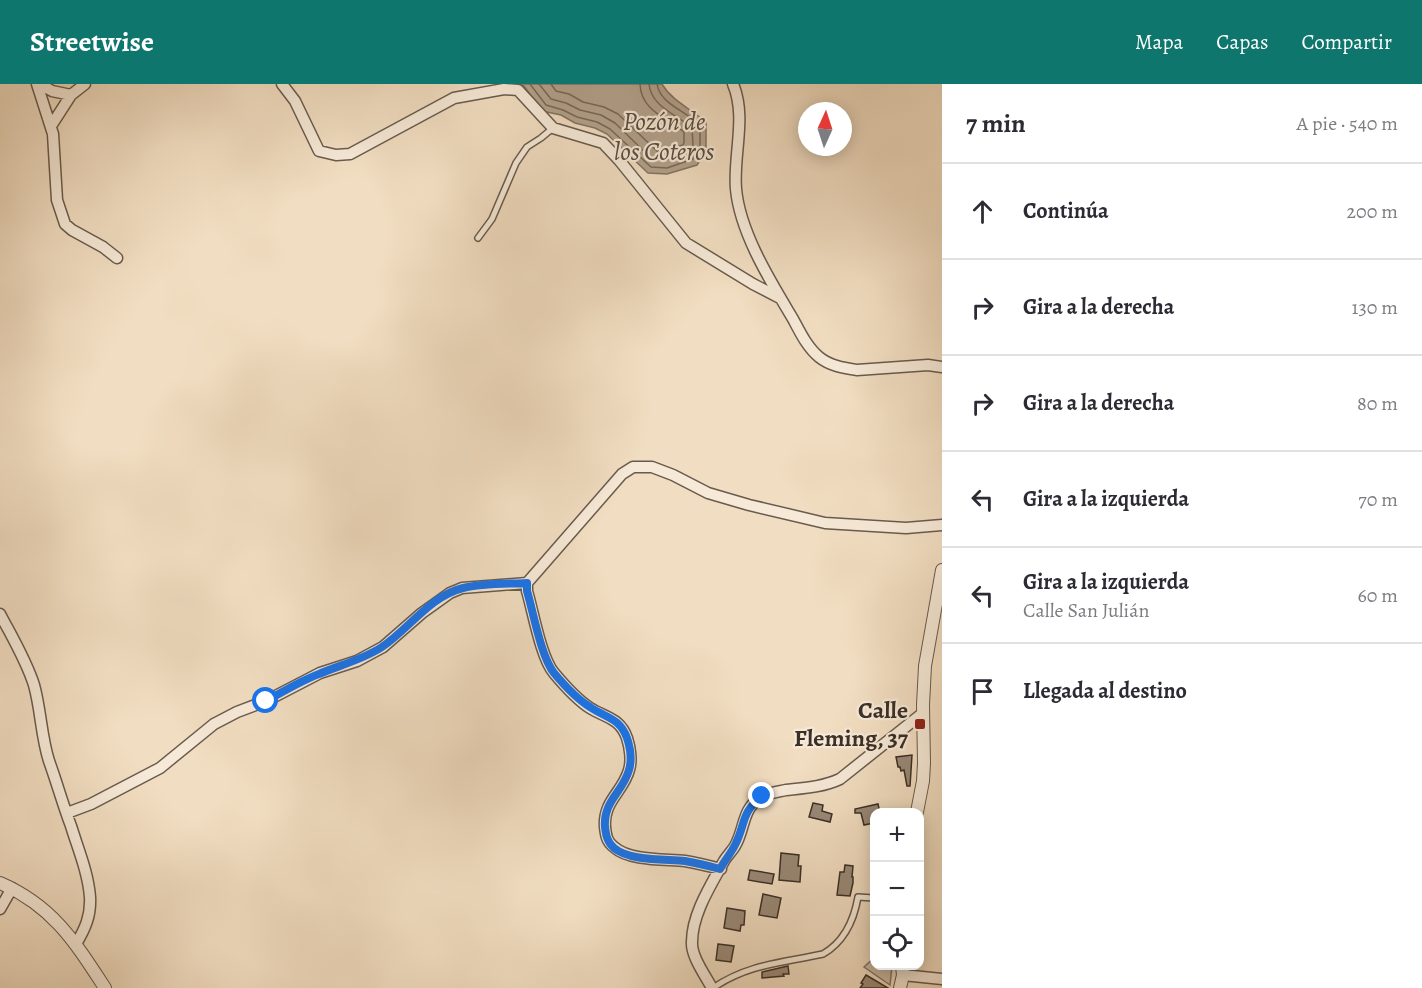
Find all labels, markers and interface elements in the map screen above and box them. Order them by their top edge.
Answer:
text: Streetwise [30,23,154,61]
text: Mapa [1135,28,1183,56]
text: Capas [1216,28,1269,56]
text: Compartir [1302,28,1392,56]
north arrow [798,102,852,156]
water label: Pozón de los Coteros [614,104,714,169]
text: 7 min [966,106,1026,141]
text: A pie · 540 m [1296,110,1398,137]
icon: ahead [966,195,999,228]
text: Continúa [1023,196,1109,226]
text: 200 m [1347,198,1398,225]
icon: right [966,291,999,324]
text: Gira a la derecha [1023,292,1174,322]
text: 130 m [1352,294,1398,321]
icon: right [966,387,999,420]
text: Gira a la derecha [1023,388,1174,418]
text: 80 m [1357,390,1398,417]
icon: left [966,483,999,516]
text: Gira a la izquierda [1023,484,1189,514]
text: 70 m [1358,486,1398,513]
text: Gira a la izquierda [1023,567,1189,597]
icon: left [966,579,999,612]
text: 60 m [1358,582,1398,609]
text: Calle San Julián [1023,597,1150,624]
icon: arrive [966,675,999,708]
text: Llegada al destino [1023,676,1187,706]
route start [252,687,278,713]
place label: Calle Fleming, 37 [794,694,909,754]
marker: Calle Fleming, 37 [913,717,927,731]
route end [748,782,774,808]
map controls [870,808,924,970]
button: + [870,808,924,862]
button: − [870,862,924,916]
button: locate [870,916,924,970]

